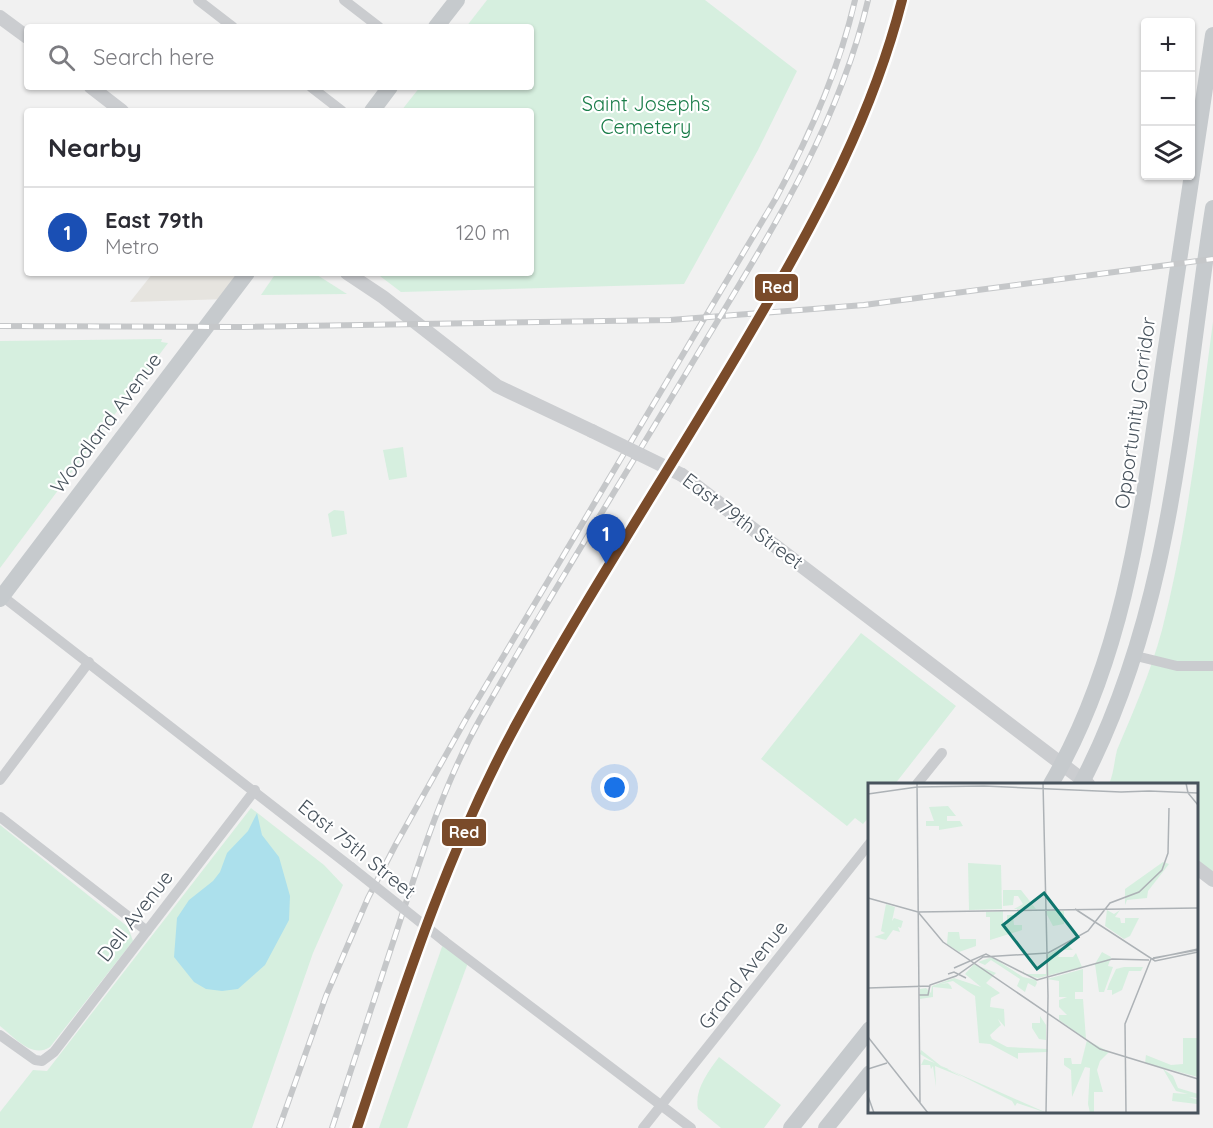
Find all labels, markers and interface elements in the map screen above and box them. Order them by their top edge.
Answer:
map controls [1141,18,1195,180]
button: + [1141,18,1195,72]
search box [24,24,534,90]
icon: search [45,41,78,74]
text: Search here [93,43,214,71]
button: − [1141,72,1195,126]
park label: Saint Josephs Cemetery [582,91,710,139]
button: layers [1141,126,1195,180]
text: Nearby [48,131,142,164]
text: East 79th [105,206,204,234]
text: 1 [64,220,71,245]
text: 120 m [456,220,510,245]
text: Metro [105,234,159,259]
line badge: Red [754,273,799,302]
text: Red [762,277,792,297]
street label: Opportunity Corridor [1109,315,1160,511]
street label: Woodland Avenue [45,347,167,498]
street label: East 79th Street [678,467,809,574]
pin: 1 [586,514,626,564]
your location [600,773,629,802]
inset map [868,783,1198,1113]
street label: East 75th Street [293,793,422,904]
line badge: Red [441,818,487,847]
text: Red [449,822,479,842]
street label: Dell Avenue [91,865,178,966]
street label: Grand Avenue [692,915,793,1034]

